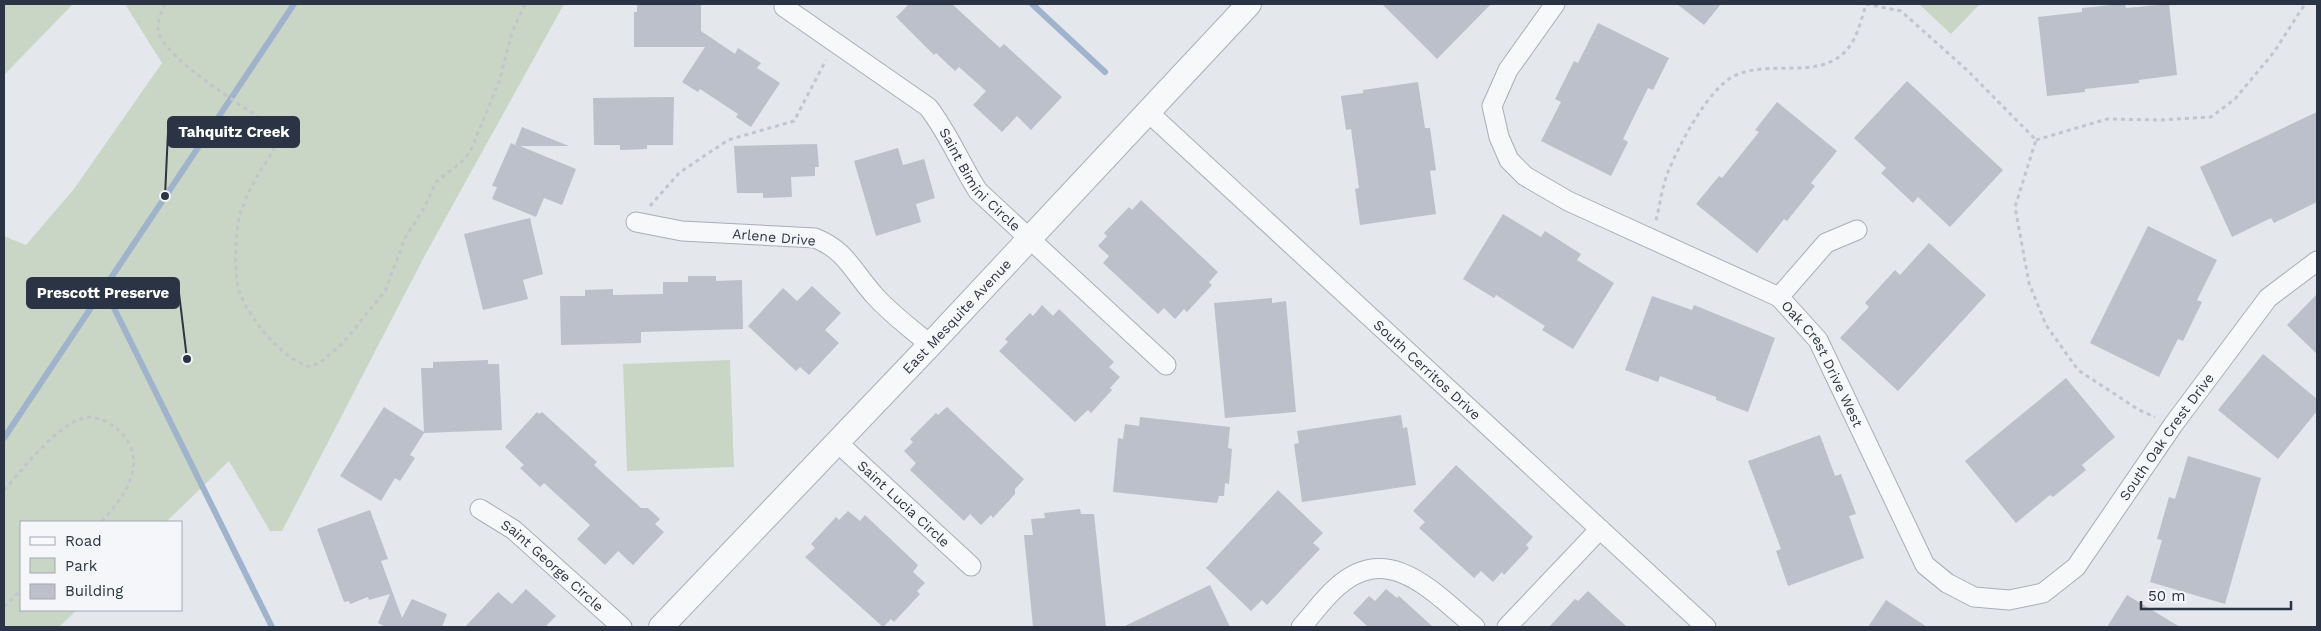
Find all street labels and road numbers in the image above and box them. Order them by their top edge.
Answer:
street label: Saint Bimini Circle [936,125,1024,234]
street label: Arlene Drive [732,225,816,249]
street label: East Mesquite Avenue [899,256,1014,377]
street label: Oak Crest Drive West [1778,297,1866,430]
street label: South Cerritos Drive [1371,317,1484,423]
street label: South Oak Crest Drive [2116,370,2217,503]
street label: Saint Lucia Circle [854,457,953,550]
street label: Saint George Circle [498,516,607,615]

